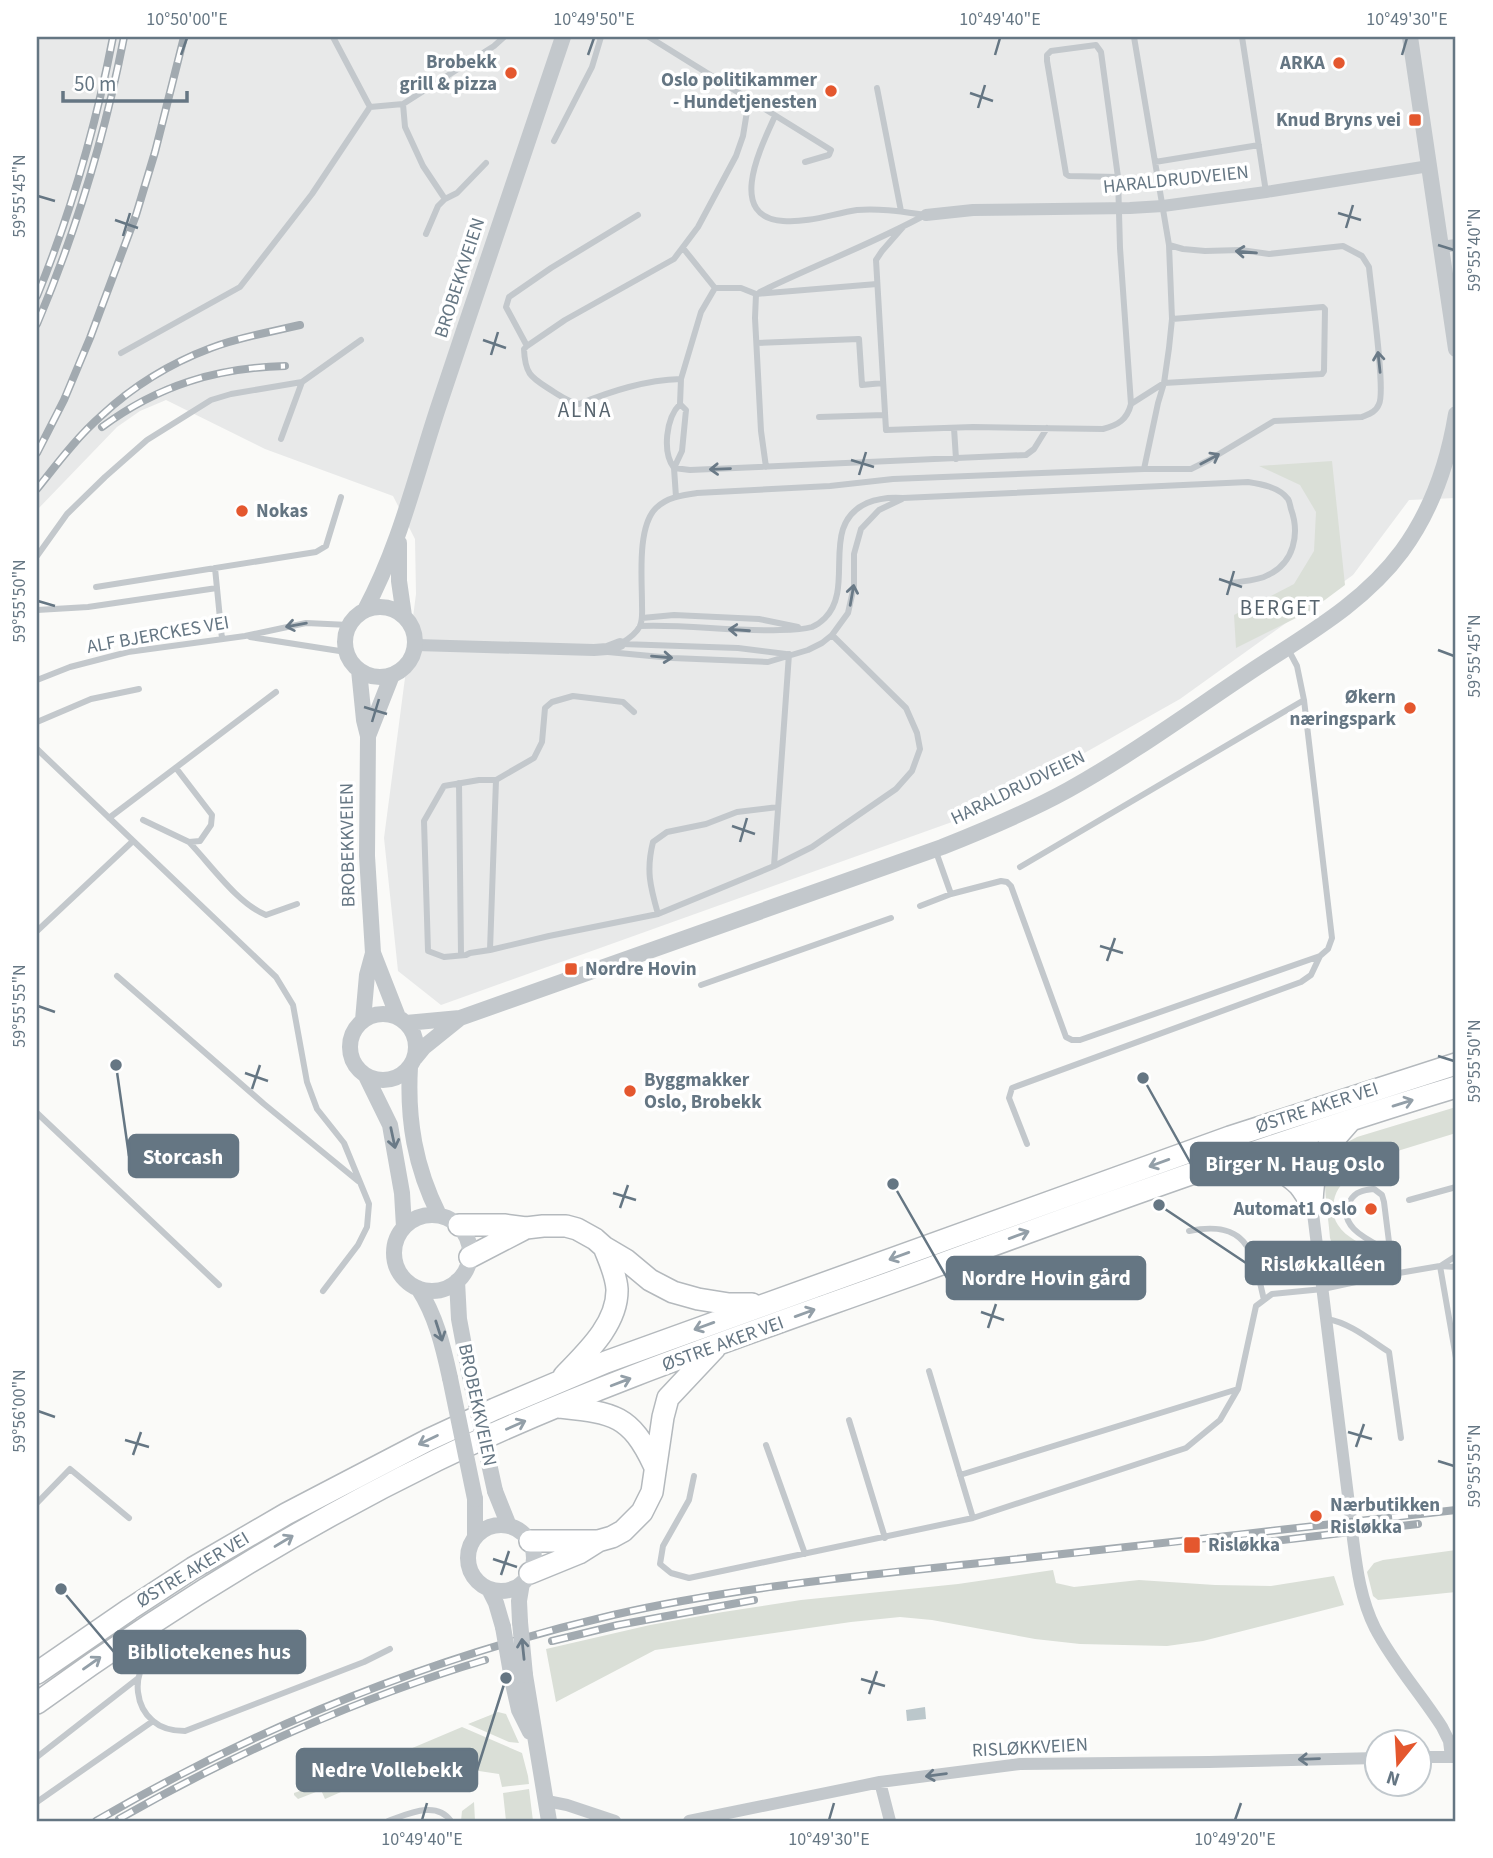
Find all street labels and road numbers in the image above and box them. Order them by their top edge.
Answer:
street label: HARALDRUDVEIEN [1102,159,1250,201]
street label: BROBEKKVEIEN [428,215,492,341]
street label: ALF BJERCKES VEI [85,609,231,661]
street label: HARALDRUDVEIEN [946,744,1090,832]
street label: BROBEKKVEIEN [333,782,363,908]
street label: ØSTRE AKER VEI [1252,1075,1382,1141]
street label: ØSTRE AKER VEI [658,1309,788,1379]
street label: BROBEKKVEIEN [451,1341,503,1469]
street label: ØSTRE AKER VEI [131,1525,255,1615]
street label: RISLØKKVEIEN [971,1731,1089,1765]

